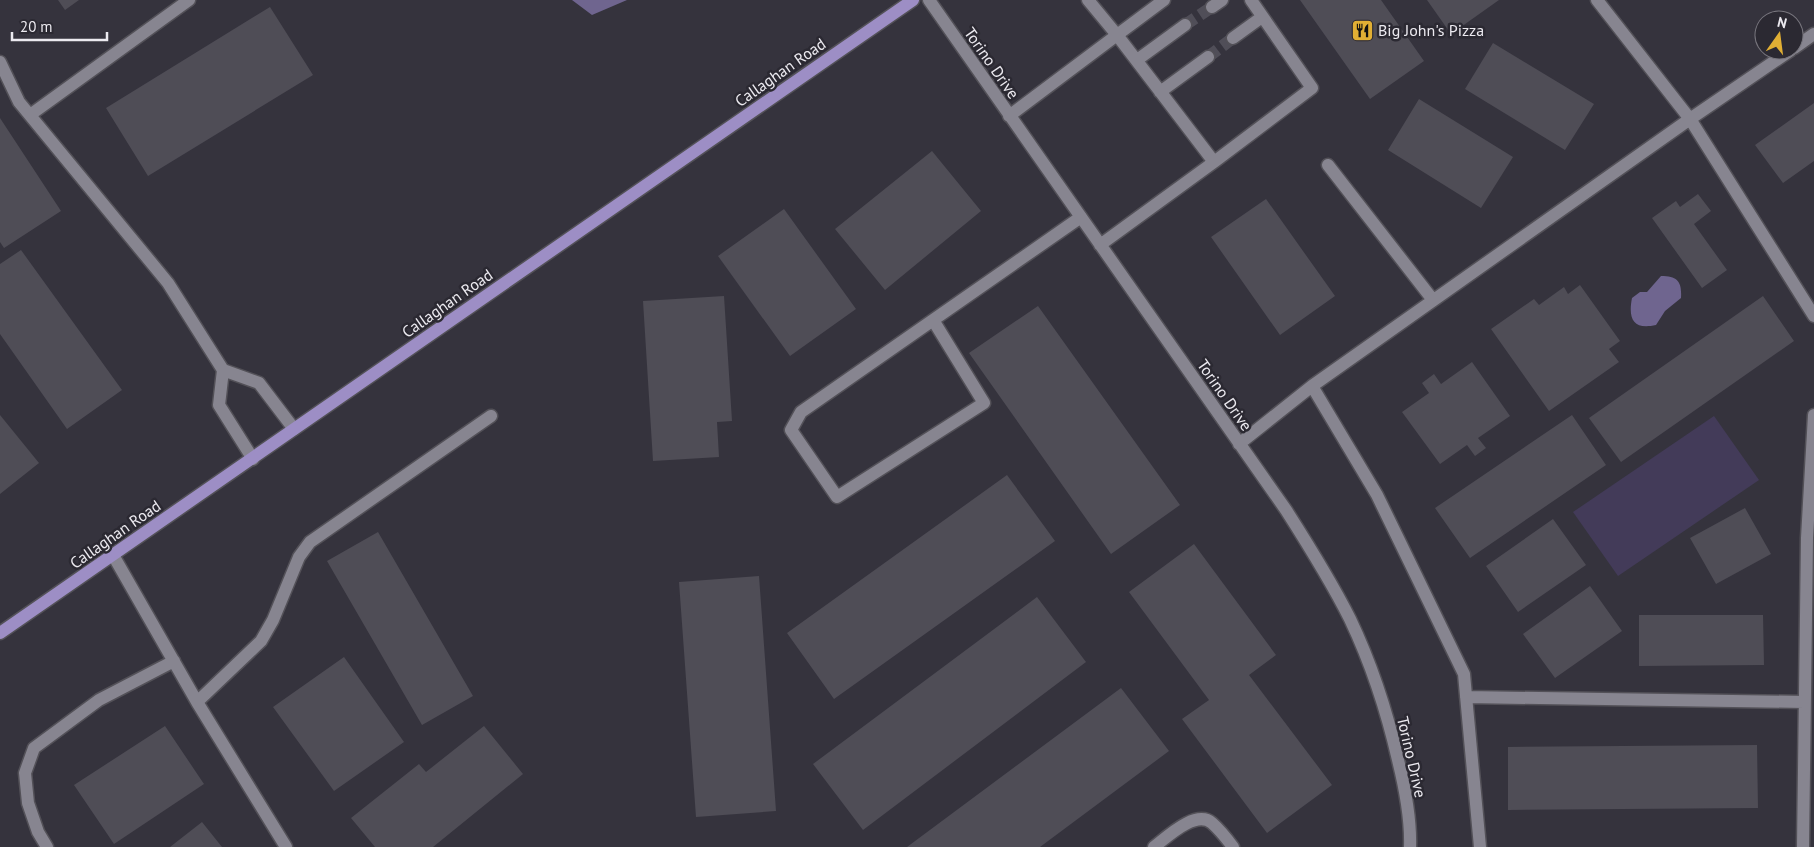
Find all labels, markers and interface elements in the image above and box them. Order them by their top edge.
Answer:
scale bar [12,10,108,42]
north arrow [1754,10,1804,60]
text: N [1776,13,1789,32]
text: 20 m [20,17,53,36]
restaurant icon: Big John's Pizza [1350,18,1374,42]
place label: Big John's Pizza [1378,20,1484,40]
street label: Torino Drive [960,23,1024,103]
street label: Callaghan Road [731,33,829,111]
street label: Callaghan Road [398,264,496,342]
street label: Torino Drive [1193,355,1257,435]
street label: Callaghan Road [66,495,164,573]
street label: Torino Drive [1393,715,1431,799]

